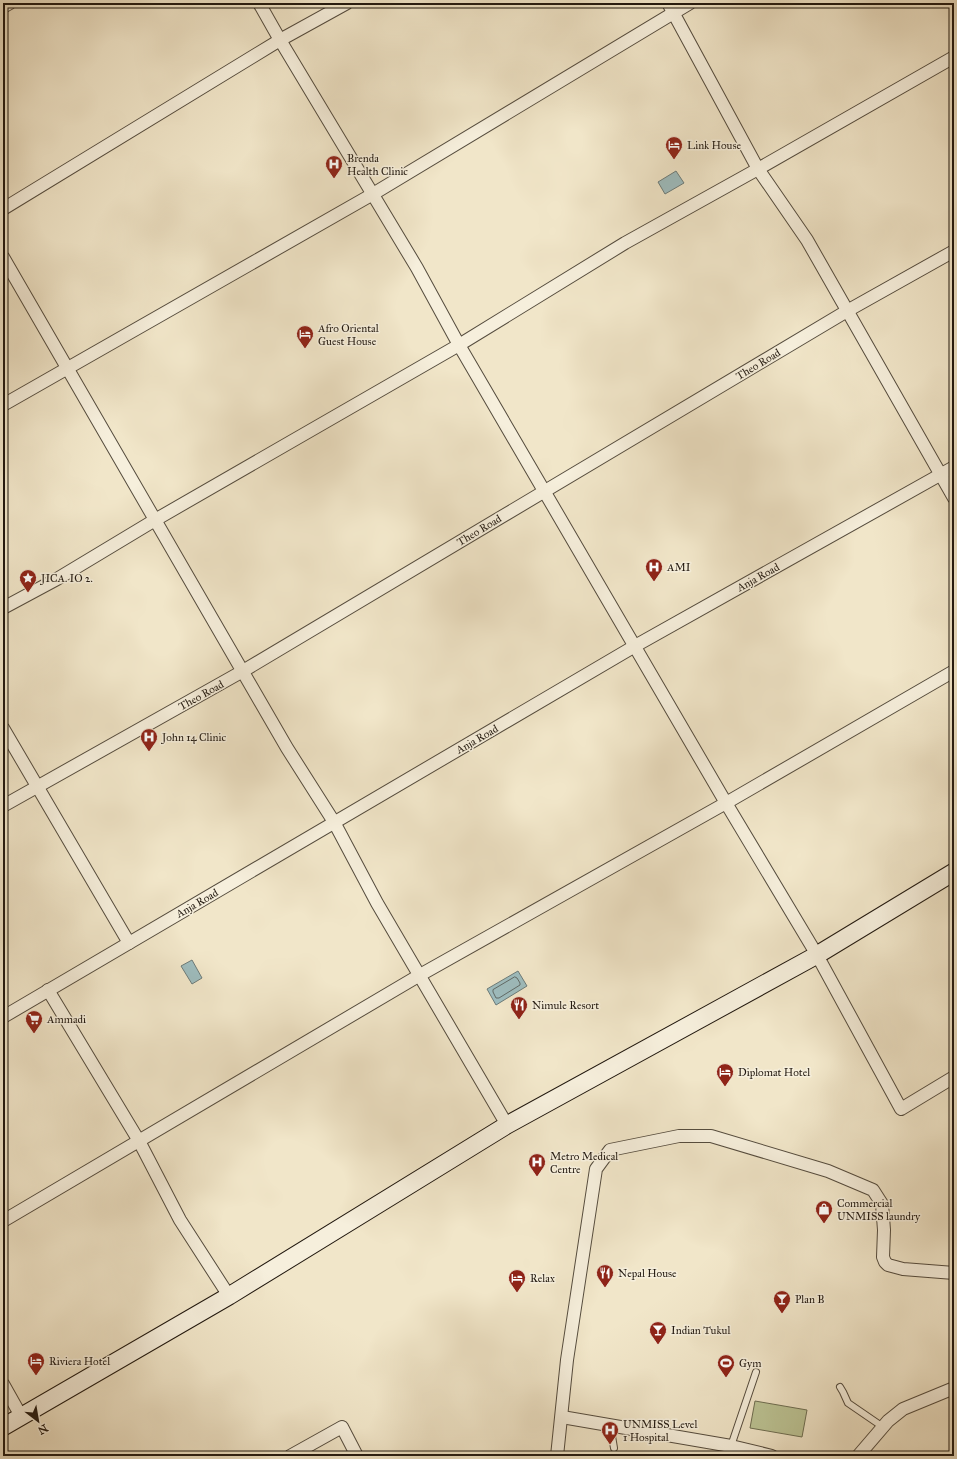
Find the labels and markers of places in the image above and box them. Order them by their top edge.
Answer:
hotel icon: Link House [664,135,684,160]
place label: Link House [687,139,741,152]
place label: Brenda Health Clinic [347,152,408,178]
hospital icon: Brenda Health Clinic [324,154,344,179]
place label: Afro Oriental Guest House [317,322,379,348]
hotel icon: Afro Oriental Guest House [295,324,315,349]
hospital icon: AMI [644,557,664,582]
place label: AMI [666,561,691,574]
place icon: JICA. IO 2. [18,568,38,593]
place label: JICA. IO 2. [40,572,93,586]
hospital icon: John 14 Clinic [139,727,159,752]
place label: John 14 Clinic [161,731,226,745]
restaurant icon: Nimule Resort [509,995,529,1020]
place label: Nimule Resort [532,999,599,1012]
supermarket icon: Ammadi [24,1009,44,1034]
place label: Ammadi [46,1013,86,1026]
hotel icon: Diplomat Hotel [715,1062,735,1087]
place label: Diplomat Hotel [738,1066,810,1079]
place label: Metro Medical Centre [550,1150,618,1176]
hospital icon: Metro Medical Centre [527,1152,547,1177]
place label: Commercial UNMISS laundry [837,1197,921,1223]
shop icon: Commercial UNMISS laundry [814,1199,834,1224]
restaurant icon: Nepal House [595,1263,615,1288]
place label: Nepal House [618,1267,677,1280]
hotel icon: Relax [507,1268,527,1293]
place label: Relax [530,1272,555,1285]
bar icon: Plan B [772,1289,792,1314]
place label: Plan B [795,1293,825,1306]
bar icon: Indian Tukul [648,1320,668,1345]
place label: Indian Tukul [671,1324,730,1337]
hotel icon: Riviera Hotel [26,1351,46,1376]
sports icon: Gym [716,1353,736,1378]
place label: Riviera Hotel [49,1355,110,1368]
place label: Gym [739,1357,762,1370]
place label: UNMISS Level 1 Hospital [623,1418,697,1444]
hospital icon: UNMISS Level 1 Hospital [600,1420,620,1445]

